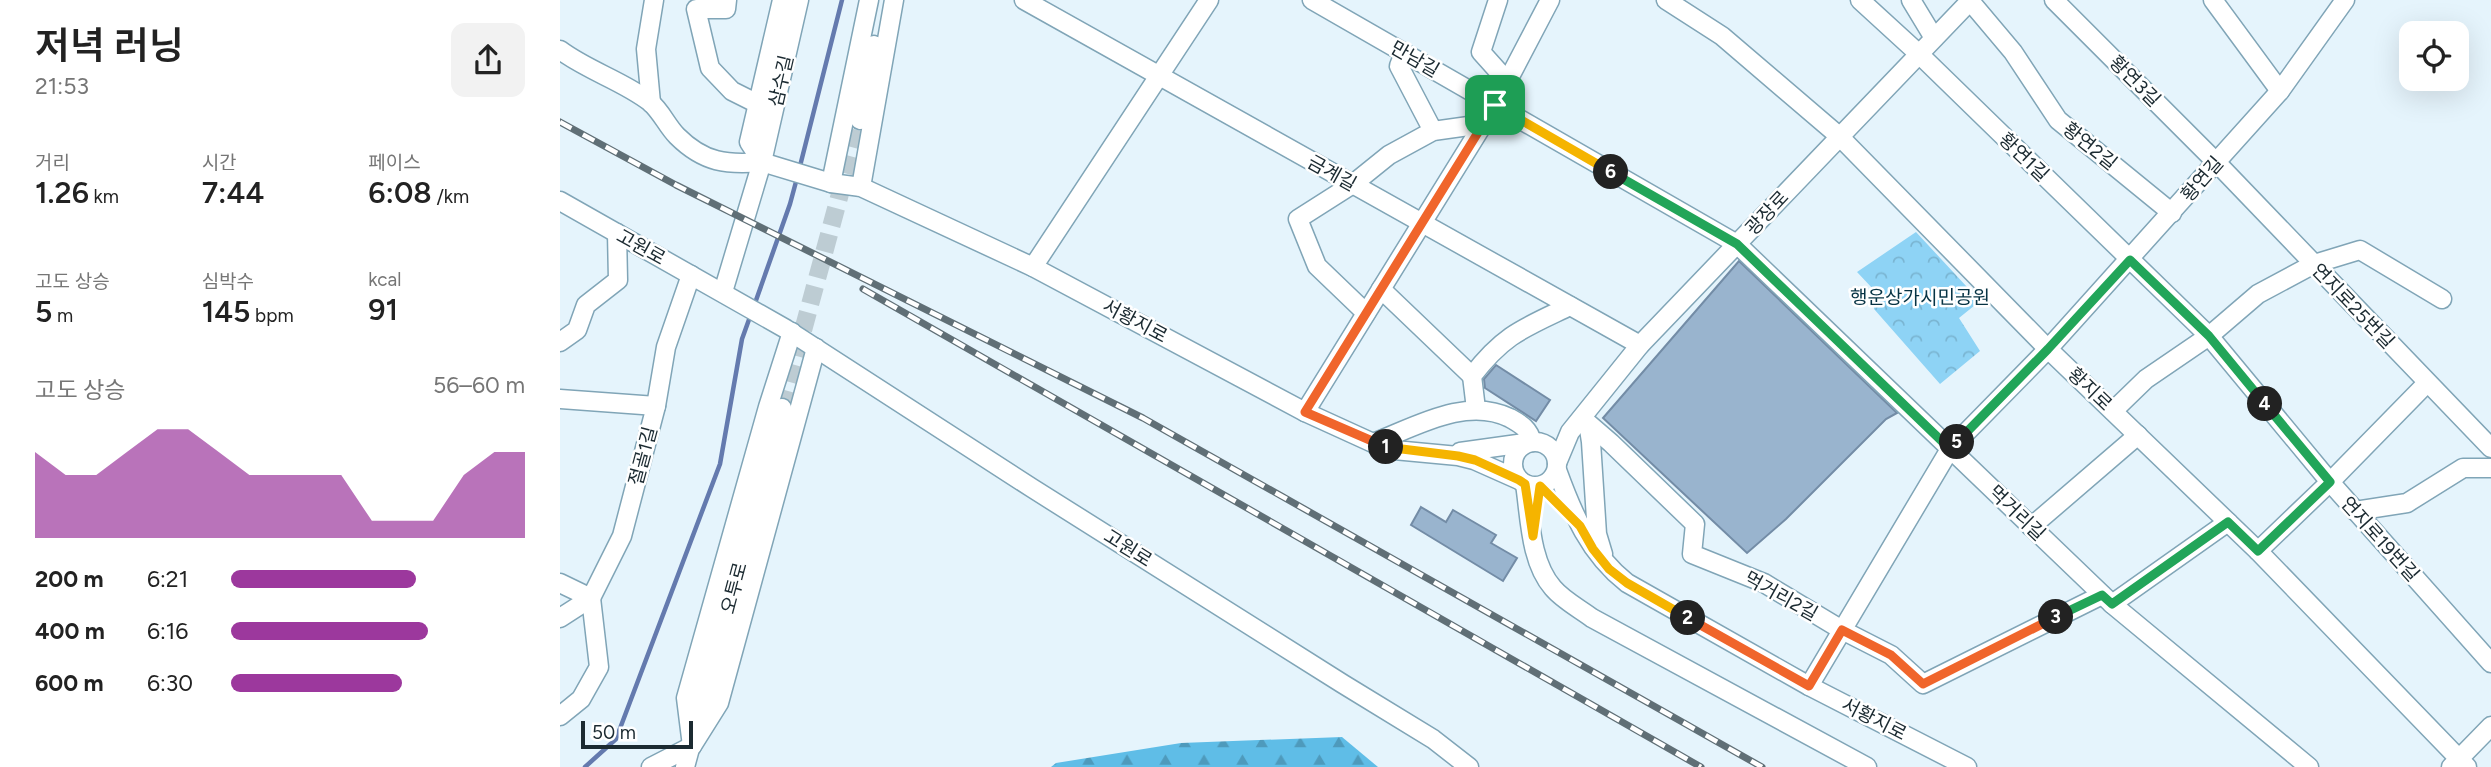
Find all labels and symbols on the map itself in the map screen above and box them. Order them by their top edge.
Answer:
street label: 만남길 [1387,36,1443,82]
street label: 황연3길 [2105,51,2165,111]
street label: 삼수길 [764,53,798,109]
pin [1465,75,1525,135]
street label: 황연2길 [2058,117,2122,175]
street label: 황연1길 [1994,128,2054,186]
street label: 금계길 [1303,150,1361,196]
street label: 황연길 [2176,152,2228,206]
pin: 6 [1594,154,1628,190]
street label: 광장로 [1741,186,1793,240]
street label: 고원로 [612,224,670,270]
street label: 연지로25번길 [2307,259,2399,353]
park label: 행운상가시민공원 [1850,286,1990,309]
street label: 서황지로 [1099,294,1171,348]
street label: 황지로 [2063,363,2117,415]
pin: 4 [2248,386,2282,422]
street label: 절골1길 [624,424,662,488]
pin: 5 [1940,424,1974,460]
pin: 1 [1368,430,1404,464]
street label: 먹거리길 [1984,480,2050,546]
street label: 연지로19번길 [2336,492,2424,586]
street label: 고원로 [1100,524,1156,572]
street label: 오투로 [716,560,752,616]
street label: 먹거리2길 [1740,566,1822,626]
pin: 2 [1670,600,1706,636]
pin: 3 [2038,600,2074,634]
street label: 서황지로 [1838,693,1910,745]
scale bar [581,718,693,750]

